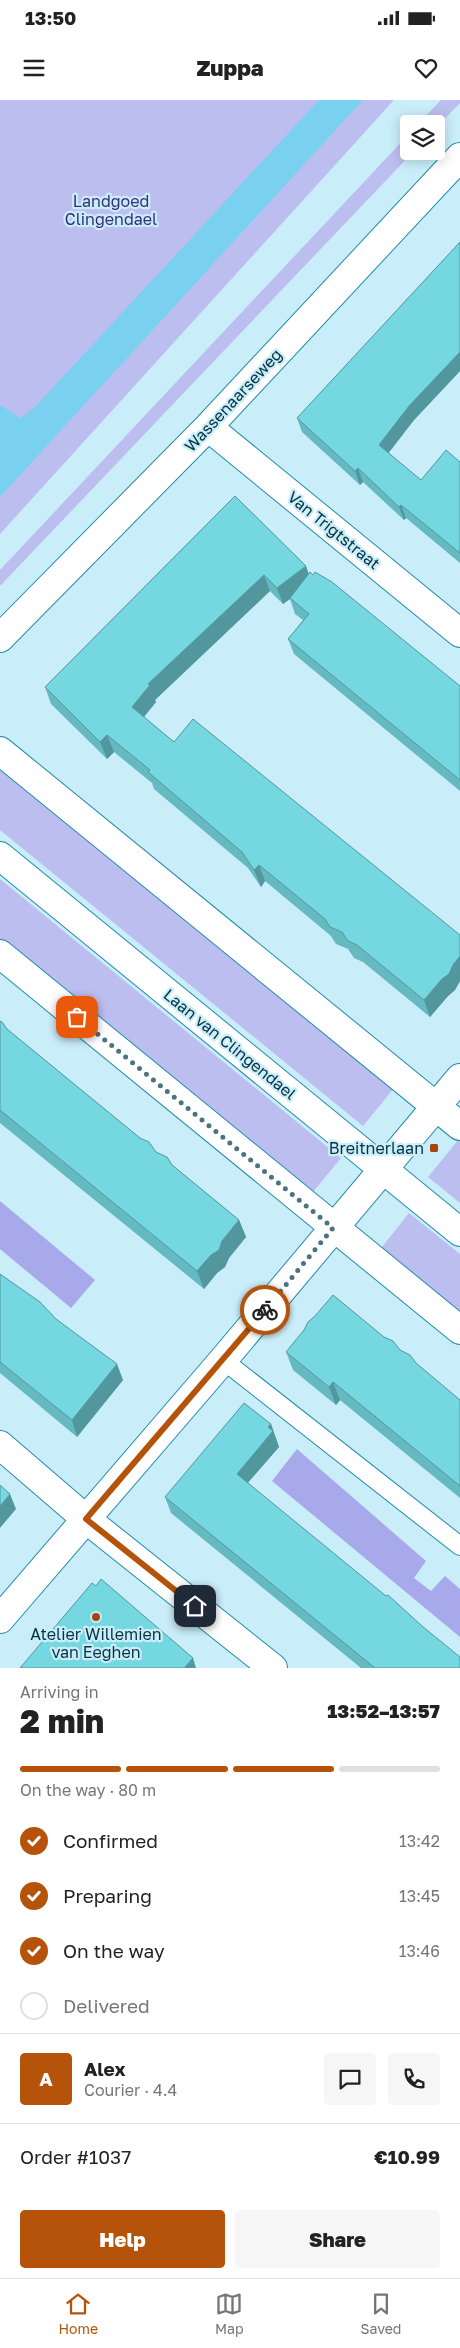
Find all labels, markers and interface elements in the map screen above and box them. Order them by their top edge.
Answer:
text: 13:50 [25,6,76,29]
icon: menu [20,54,48,82]
text: Zuppa [196,54,264,81]
icon: heart [412,54,440,82]
map controls [400,115,445,160]
button: layers [400,115,445,160]
park label: Landgoed Clingendael [65,191,157,229]
street label: Wassenaarseweg [180,344,286,456]
street label: Van Trigtstraat [284,487,384,573]
street label: Laan van Clingendael [160,984,300,1104]
pin [56,996,98,1038]
icon: bag [63,1003,91,1031]
place label: Breitnerlaan [329,1138,424,1158]
marker: Breitnerlaan [428,1142,440,1154]
courier [240,1285,290,1335]
icon: bike [251,1296,279,1324]
pin [174,1585,216,1627]
icon: home [181,1592,209,1620]
marker: Atelier Willemien van Eeghen [90,1611,102,1623]
place label: Atelier Willemien van Eeghen [30,1624,162,1662]
text: Arriving in [20,1682,99,1702]
text: 13:52–13:57 [327,1699,440,1722]
text: 2 min [20,1702,104,1740]
text: On the way · 80 m [20,1780,156,1800]
icon: check [20,1827,48,1855]
text: Confirmed [63,1829,158,1852]
text: 13:42 [399,1831,440,1851]
icon: check [20,1882,48,1910]
text: Preparing [63,1884,152,1907]
text: 13:45 [399,1886,440,1906]
icon: check [20,1937,48,1965]
text: On the way [63,1939,165,1962]
text: 13:46 [399,1941,440,1961]
text: Delivered [63,1994,150,2017]
button: chat [324,2053,376,2105]
button: phone [388,2053,440,2105]
text: Alex [84,2057,125,2080]
text: A [39,2067,53,2090]
text: Courier · 4.4 [84,2080,177,2100]
text: Order #1037 [20,2145,131,2168]
text: €10.99 [374,2145,440,2168]
button: Help [20,2210,225,2268]
button: Share [235,2210,440,2268]
tab: Home [58,2290,98,2337]
tab: Map [215,2290,244,2337]
tab: Saved [361,2290,401,2337]

